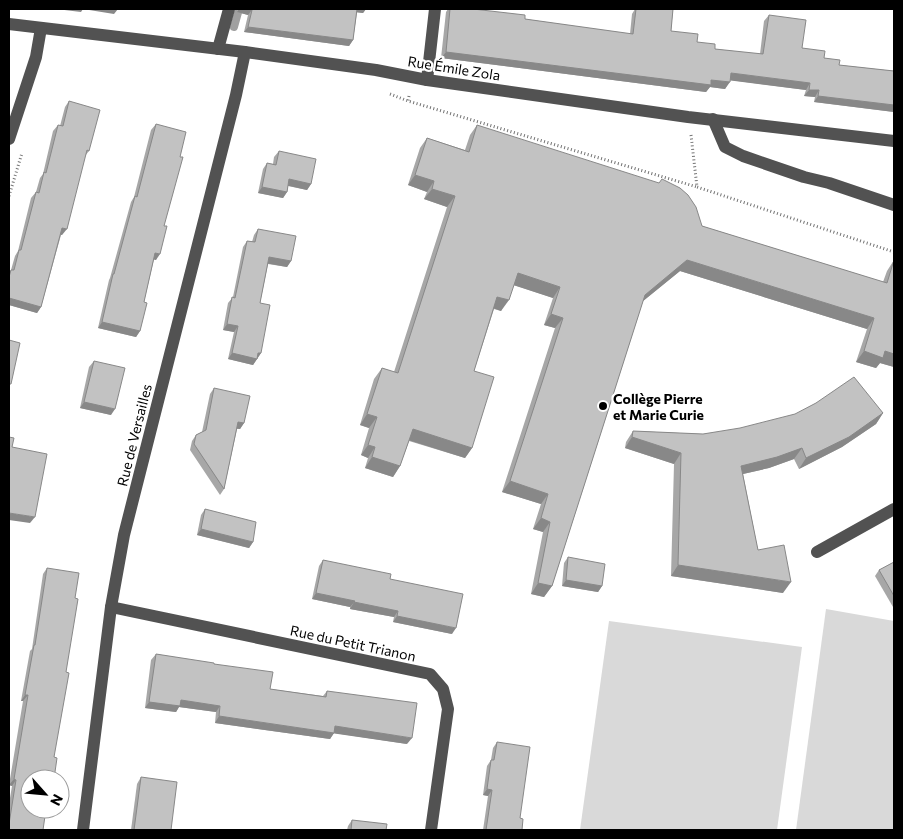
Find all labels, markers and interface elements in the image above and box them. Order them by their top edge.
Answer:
street label: Rue Émile Zola [406,52,502,84]
street label: Rue de Versailles [113,382,155,488]
place label: Collège Pierre et Marie Curie [613,390,704,423]
marker: Collège Pierre et Marie Curie [597,400,609,412]
street label: Rue du Petit Trianon [289,621,417,665]
north arrow [20,769,70,819]
text: N [47,792,67,809]

